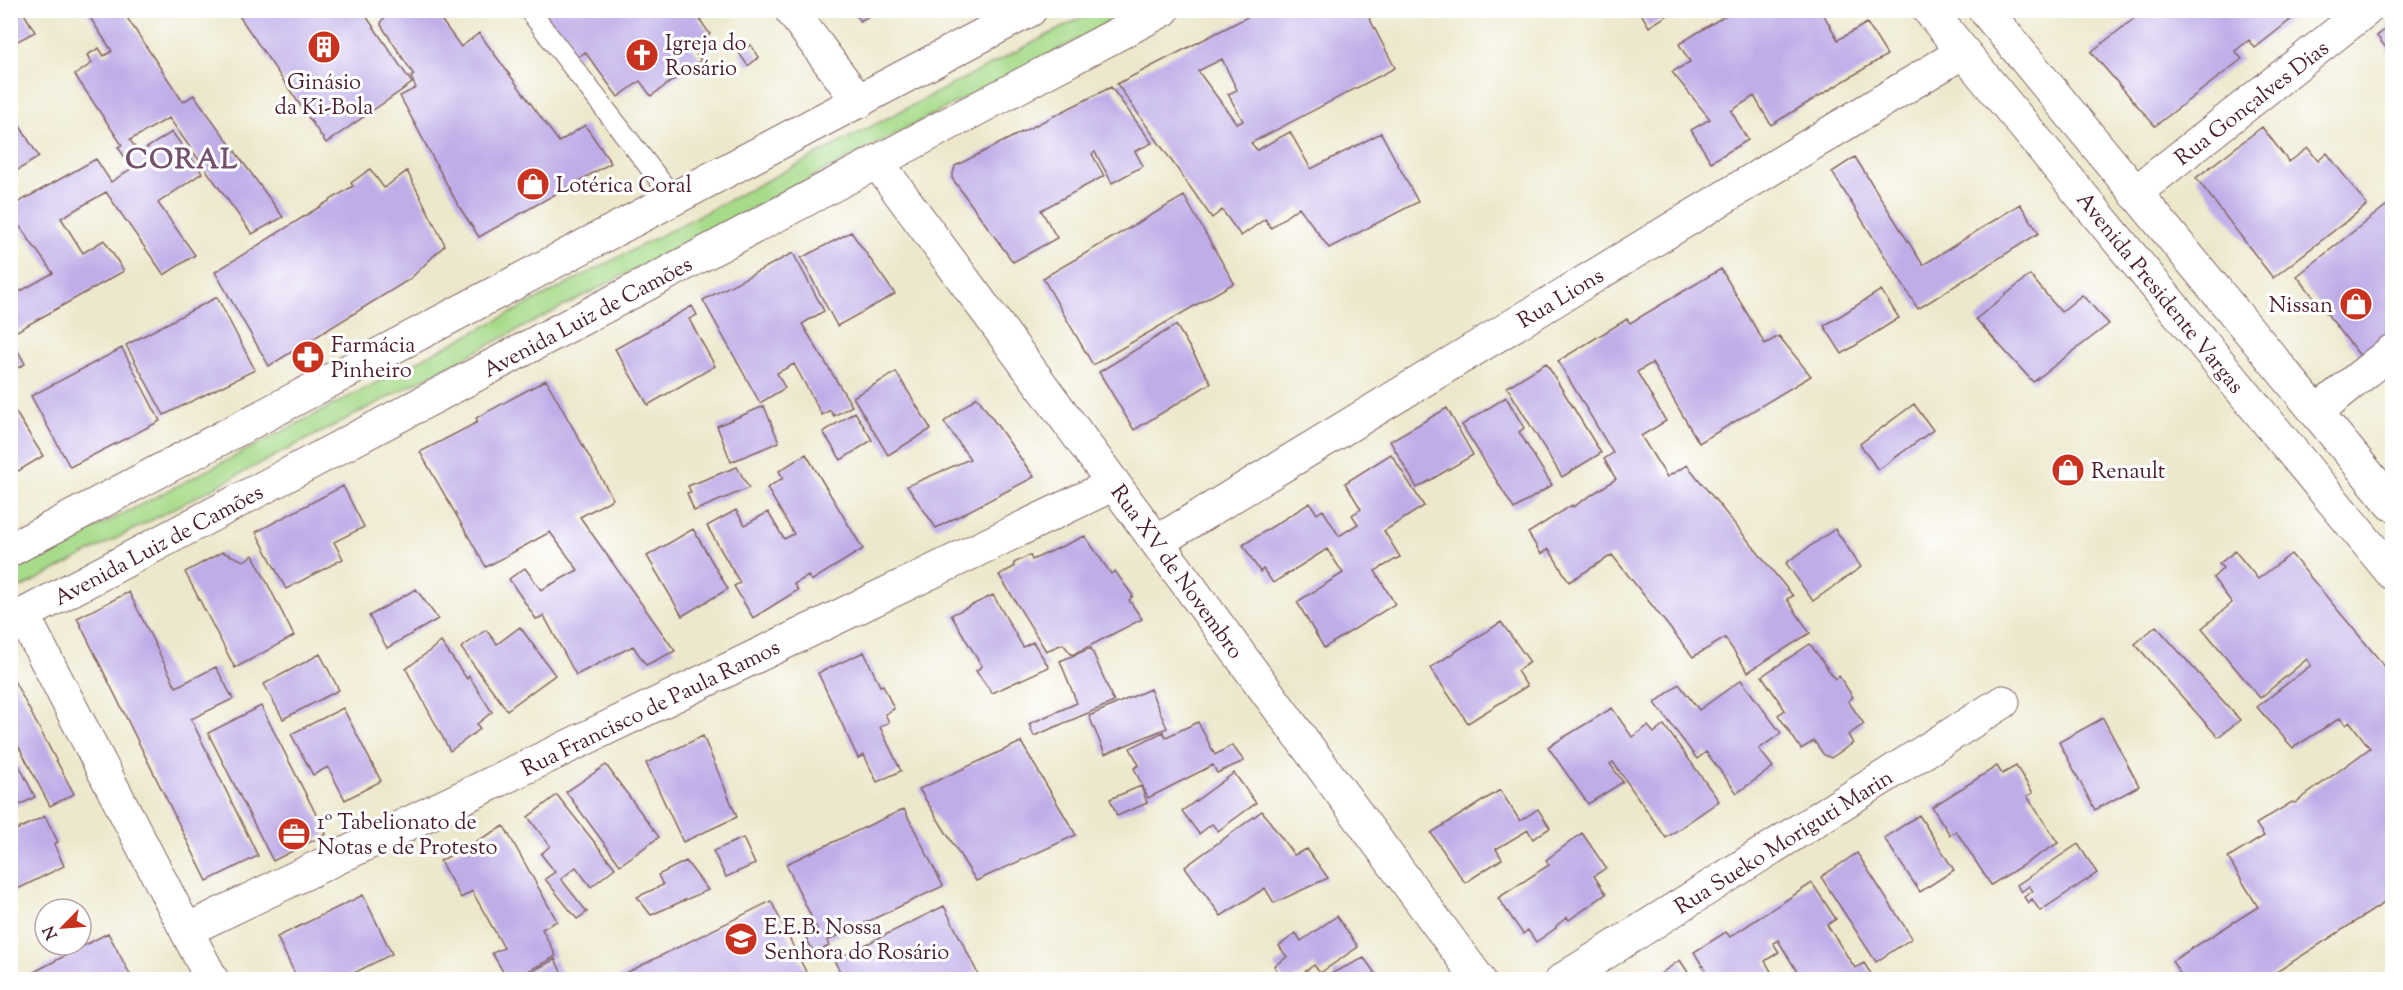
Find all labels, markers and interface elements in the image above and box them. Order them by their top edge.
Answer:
building icon: Ginásio da Ki-Bola [306,29,342,65]
place label: Igreja do Rosário [665,29,747,86]
street label: Rua Gonçalves Dias [2169,34,2337,175]
church icon: Igreja do Rosário [624,37,660,73]
place label: Ginásio da Ki-Bola [275,68,373,125]
district label: CORAL [125,141,239,181]
shop icon: Lotérica Coral [515,166,551,202]
place label: Lotérica Coral [556,171,692,203]
street label: Avenida Presidente Vargas [2067,186,2250,402]
street label: Avenida Luiz de Camões [478,250,699,387]
street label: Rua Lions [1512,261,1611,338]
shop icon: Nissan [2338,286,2374,322]
place label: Nissan [2269,291,2333,323]
place label: Farmácia Pinheiro [331,331,415,388]
pharmacy icon: Farmácia Pinheiro [290,339,326,375]
shop icon: Renault [2050,452,2086,488]
place label: Renault [2091,457,2166,489]
street label: Avenida Luiz de Camões [49,478,270,615]
street label: Rua XV de Novembro [1101,479,1250,667]
street label: Rua Francisco de Paula Ramos [516,633,786,786]
street label: Rua Sueko Moriguti Marin [1669,763,1900,924]
place label: 1º Tabelionato de Notas e de Protesto [317,808,498,865]
office icon: 1º Tabelionato de Notas e de Protesto [276,816,312,852]
north arrow [33,897,93,957]
place label: E.E.B. Nossa Senhora do Rosário [764,913,949,970]
text: N [38,921,65,943]
school or university icon: E.E.B. Nossa Senhora do Rosário [723,921,759,957]

